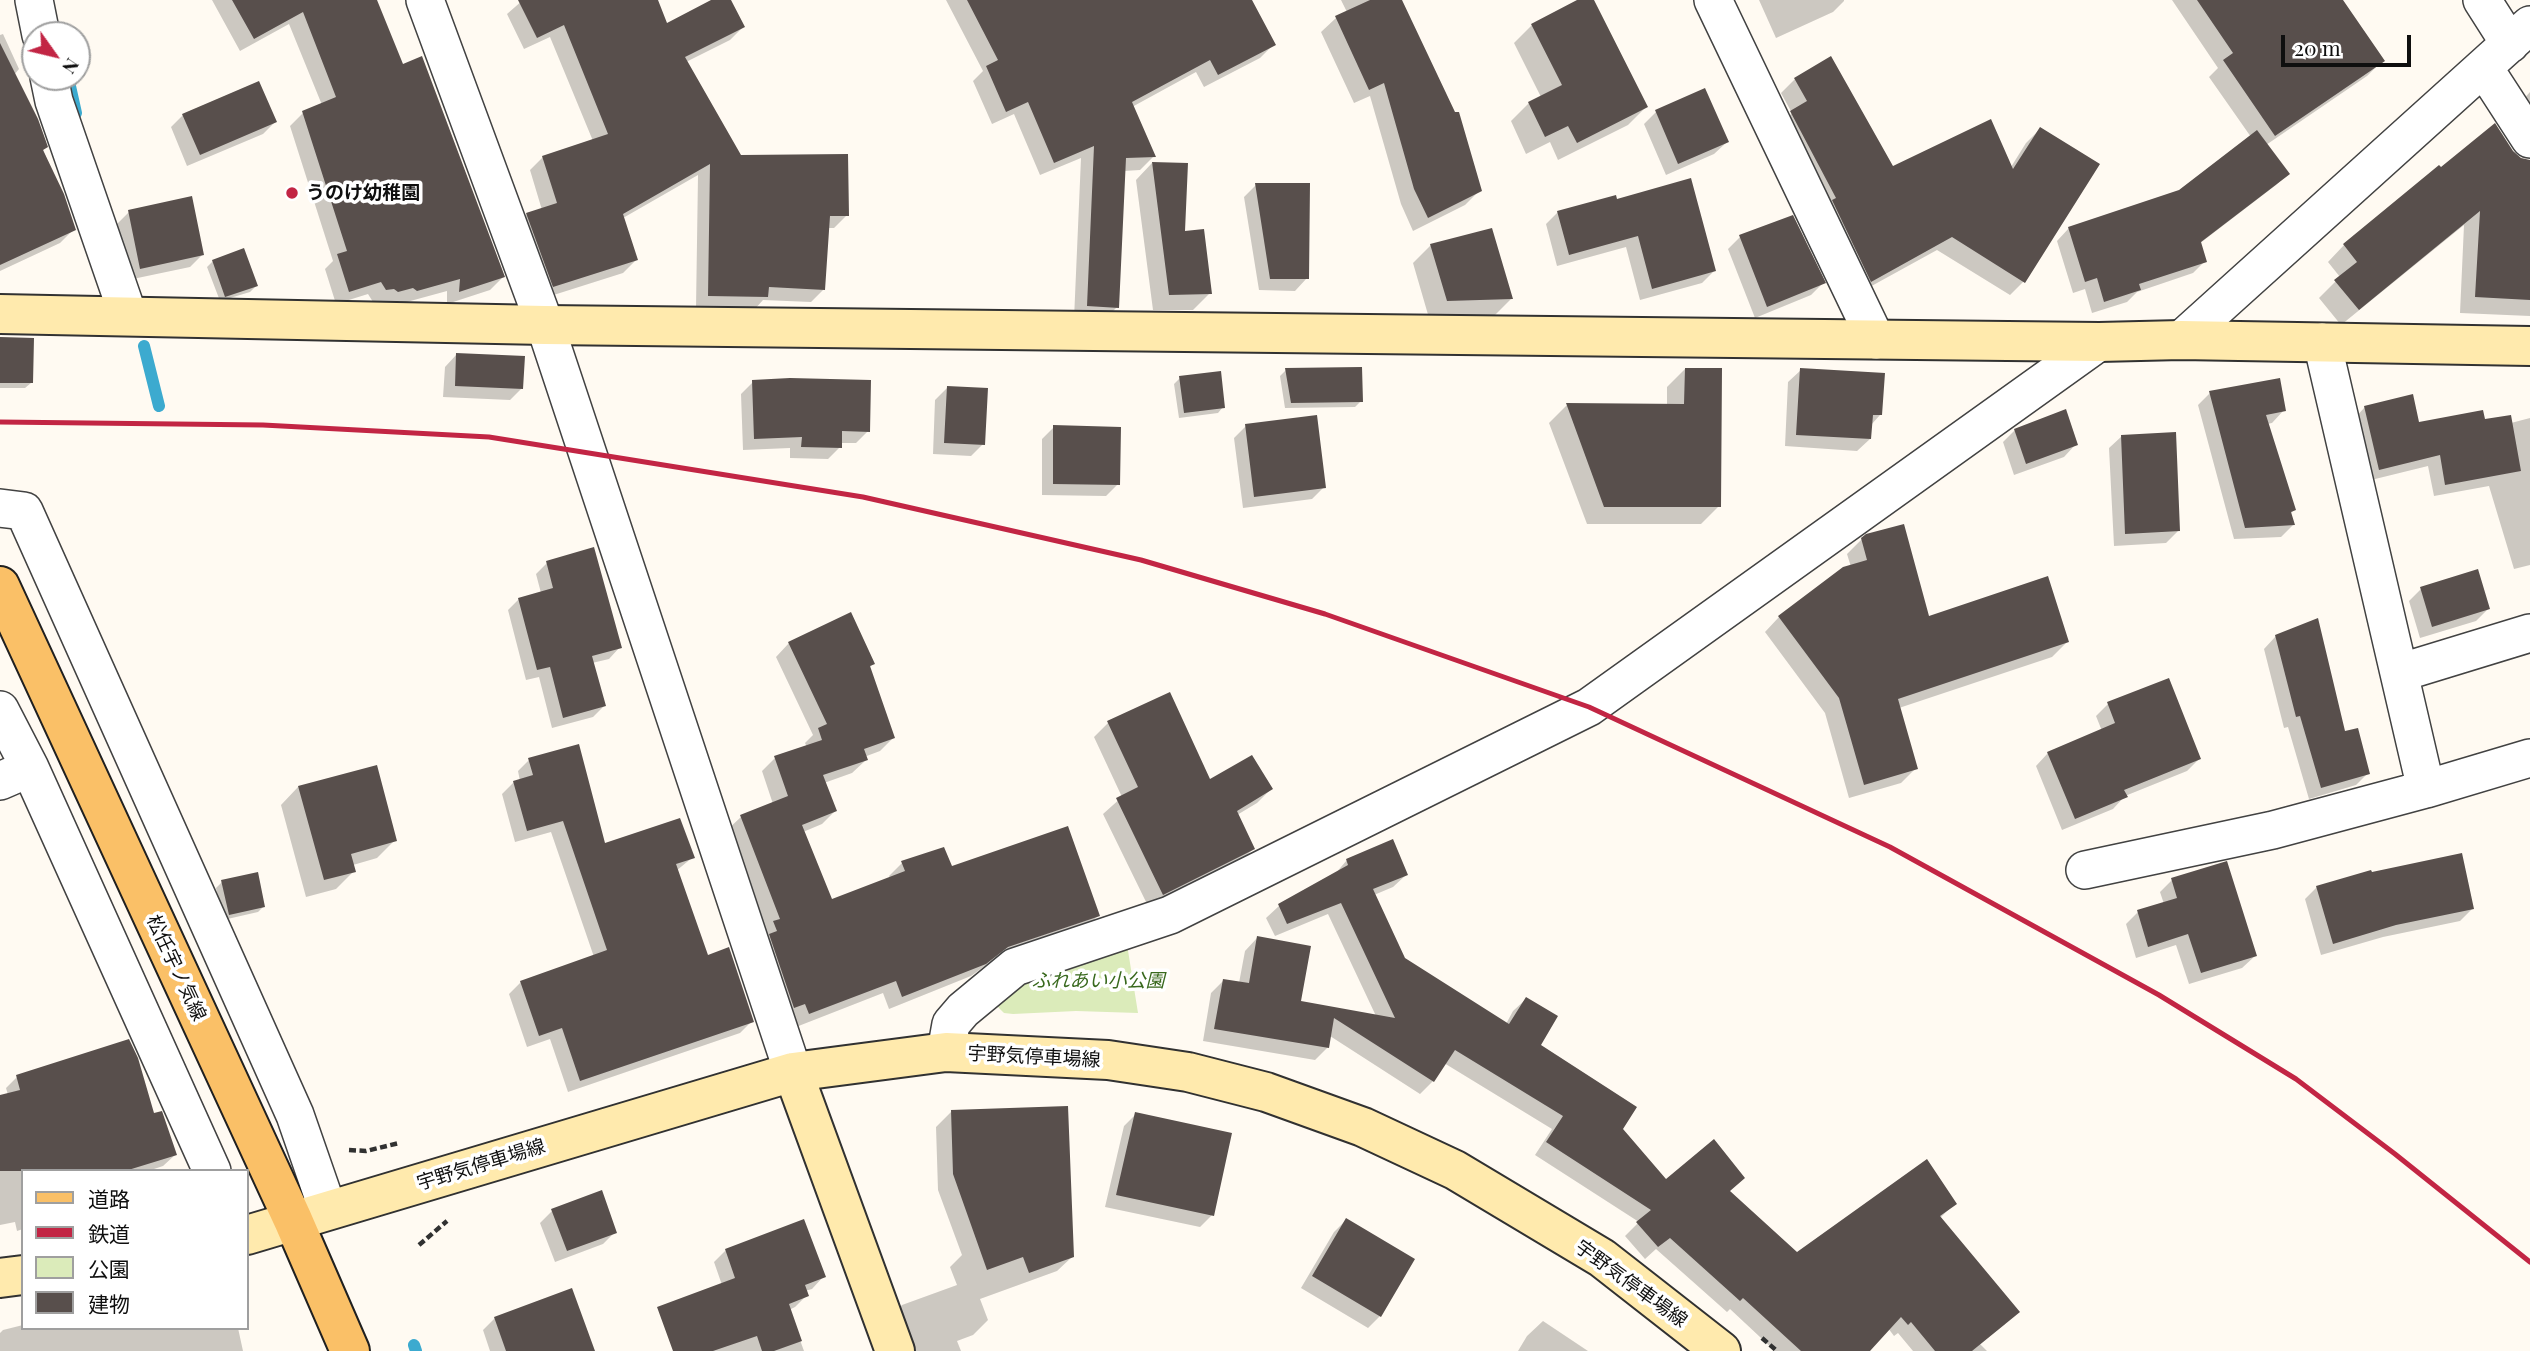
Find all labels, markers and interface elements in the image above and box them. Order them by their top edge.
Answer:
north arrow [21,21,91,91]
scale bar [2285,21,2414,65]
text: 20 m [2294,33,2341,61]
text: N [57,54,86,80]
place label: うのけ幼稚園 [306,182,420,204]
marker: うのけ幼稚園 [284,185,300,201]
street label: 松任宇ノ気線 [142,912,210,1024]
park label: ふれあい小公園 [1032,970,1164,992]
street label: 宇野気停車場線 [967,1042,1101,1072]
street label: 宇野気停車場線 [414,1135,548,1195]
legend [21,1169,248,1330]
text: 道路 [88,1184,130,1212]
text: 鉄道 [88,1219,130,1247]
street label: 宇野気停車場線 [1570,1236,1692,1332]
text: 公園 [88,1254,130,1282]
text: 建物 [88,1289,130,1317]

